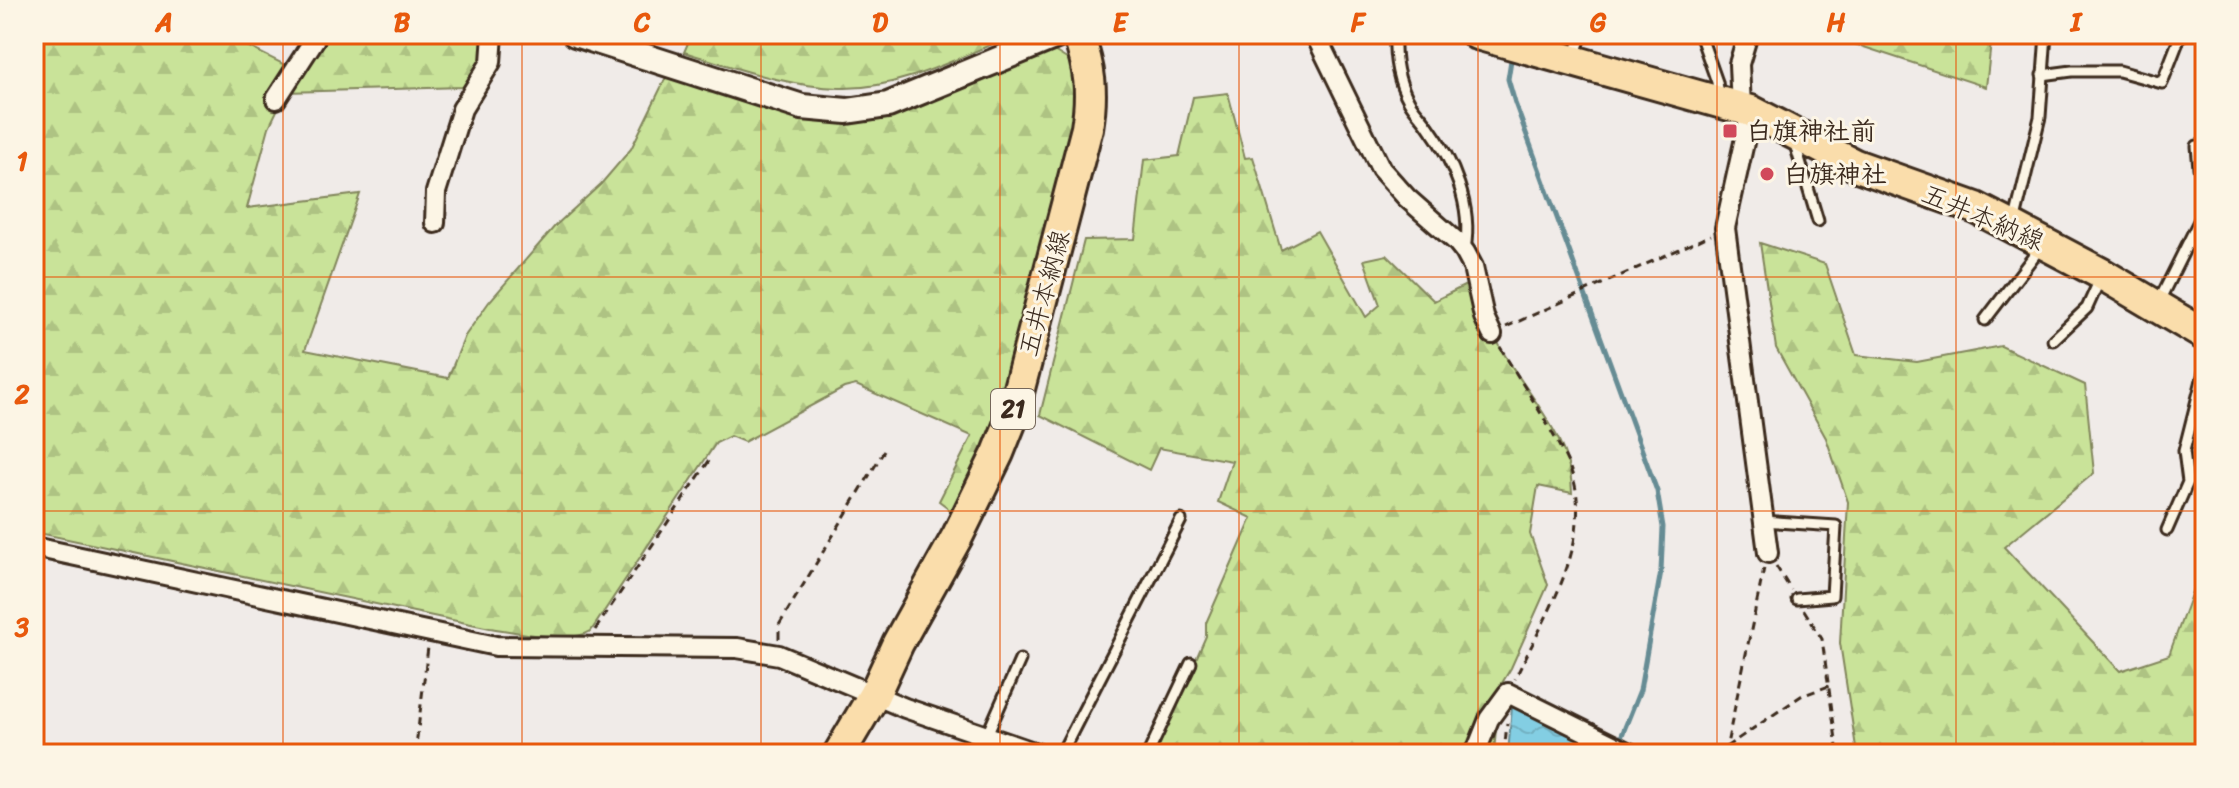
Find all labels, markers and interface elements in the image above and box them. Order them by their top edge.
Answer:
text: A [154,0,173,45]
text: B [394,0,411,45]
text: C [633,0,651,45]
text: D [872,0,888,45]
text: E [1113,0,1130,45]
text: F [1350,0,1367,45]
text: G [1590,0,1607,45]
text: H [1827,0,1846,45]
text: I [2069,0,2084,45]
place label: 白旗神社前 [1746,108,1876,154]
marker: 白旗神社前 [1721,122,1739,140]
text: 1 [16,138,28,184]
place label: 白旗神社 [1783,151,1887,197]
marker: 白旗神社 [1758,165,1776,183]
street label: 五井本納線 [1914,170,2052,264]
street label: 五井本納線 [1005,224,1083,362]
text: 2 [13,371,30,417]
road number: 21 [991,389,1035,429]
text: 3 [14,604,30,650]

